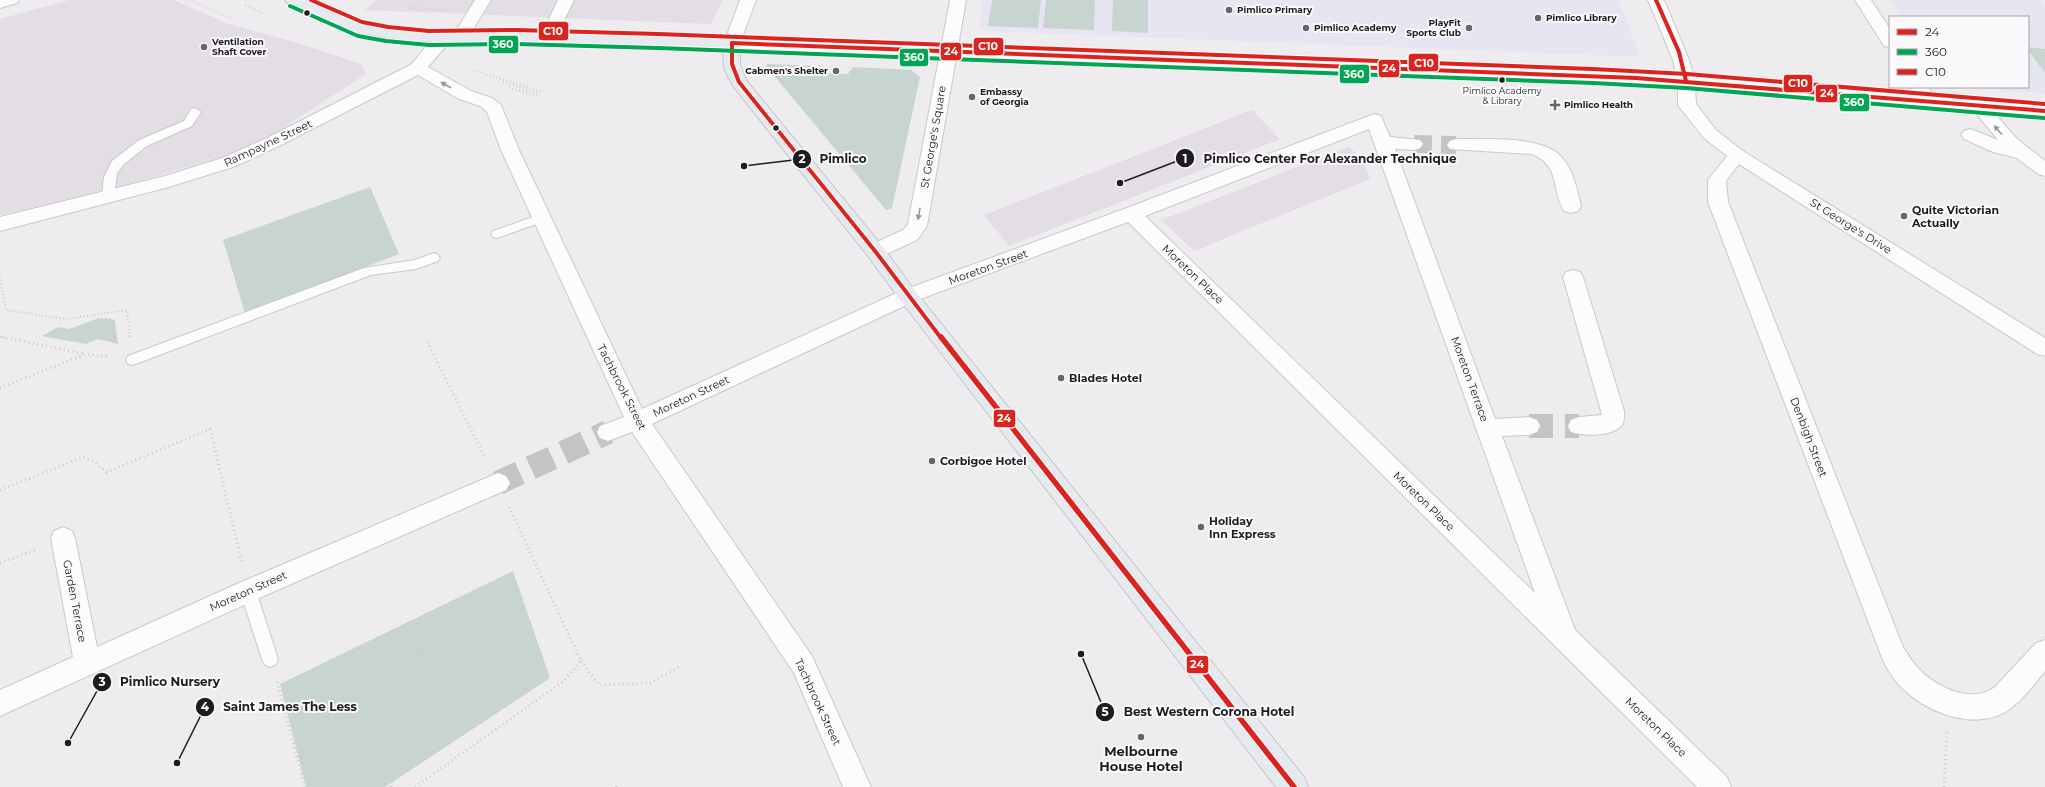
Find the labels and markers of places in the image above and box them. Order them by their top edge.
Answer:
place label: Pimlico Primary [1237,4,1313,15]
marker: Pimlico Primary [1224,5,1234,15]
unlabelled marker [302,8,312,18]
place label: Pimlico Library [1546,12,1617,23]
marker: Pimlico Library [1533,13,1543,23]
place label: PlayFit Sports Club [1406,17,1461,38]
place label: Pimlico Academy [1314,22,1397,33]
marker: Pimlico Academy [1301,23,1311,33]
marker: PlayFit Sports Club [1464,23,1474,33]
place label: Ventilation Shaft Cover [211,36,266,57]
marker: Ventilation Shaft Cover [199,42,209,52]
place label: Cabmen's Shelter [745,65,828,76]
marker: Cabmen's Shelter [831,66,841,76]
marker: Pimlico Academy & Library [1497,75,1507,85]
place label: Pimlico Academy & Library [1463,85,1542,106]
place label: Embassy of Georgia [980,86,1029,107]
marker: Embassy of Georgia [967,92,977,102]
marker: Pimlico Health [1549,99,1561,111]
place label: Pimlico Health [1564,99,1633,110]
unlabelled marker [771,123,781,133]
callout: Pimlico Center For Alexander Technique [1175,146,1464,170]
callout: Pimlico [792,147,875,171]
place label: Quite Victorian Actually [1911,203,1999,230]
marker: Quite Victorian Actually [1899,211,1909,221]
place label: Blades Hotel [1069,371,1142,385]
marker: Blades Hotel [1056,373,1066,383]
place label: Corbigoe Hotel [940,454,1026,468]
marker: Corbigoe Hotel [927,456,937,466]
place label: Holiday Inn Express [1209,514,1276,541]
marker: Holiday Inn Express [1196,522,1206,532]
callout: Pimlico Nursery [92,670,228,694]
callout: Saint James The Less [195,695,365,719]
callout: Best Western Corona Hotel [1095,700,1302,724]
marker: Melbourne House Hotel [1136,732,1146,742]
place label: Melbourne House Hotel [1099,743,1183,774]

